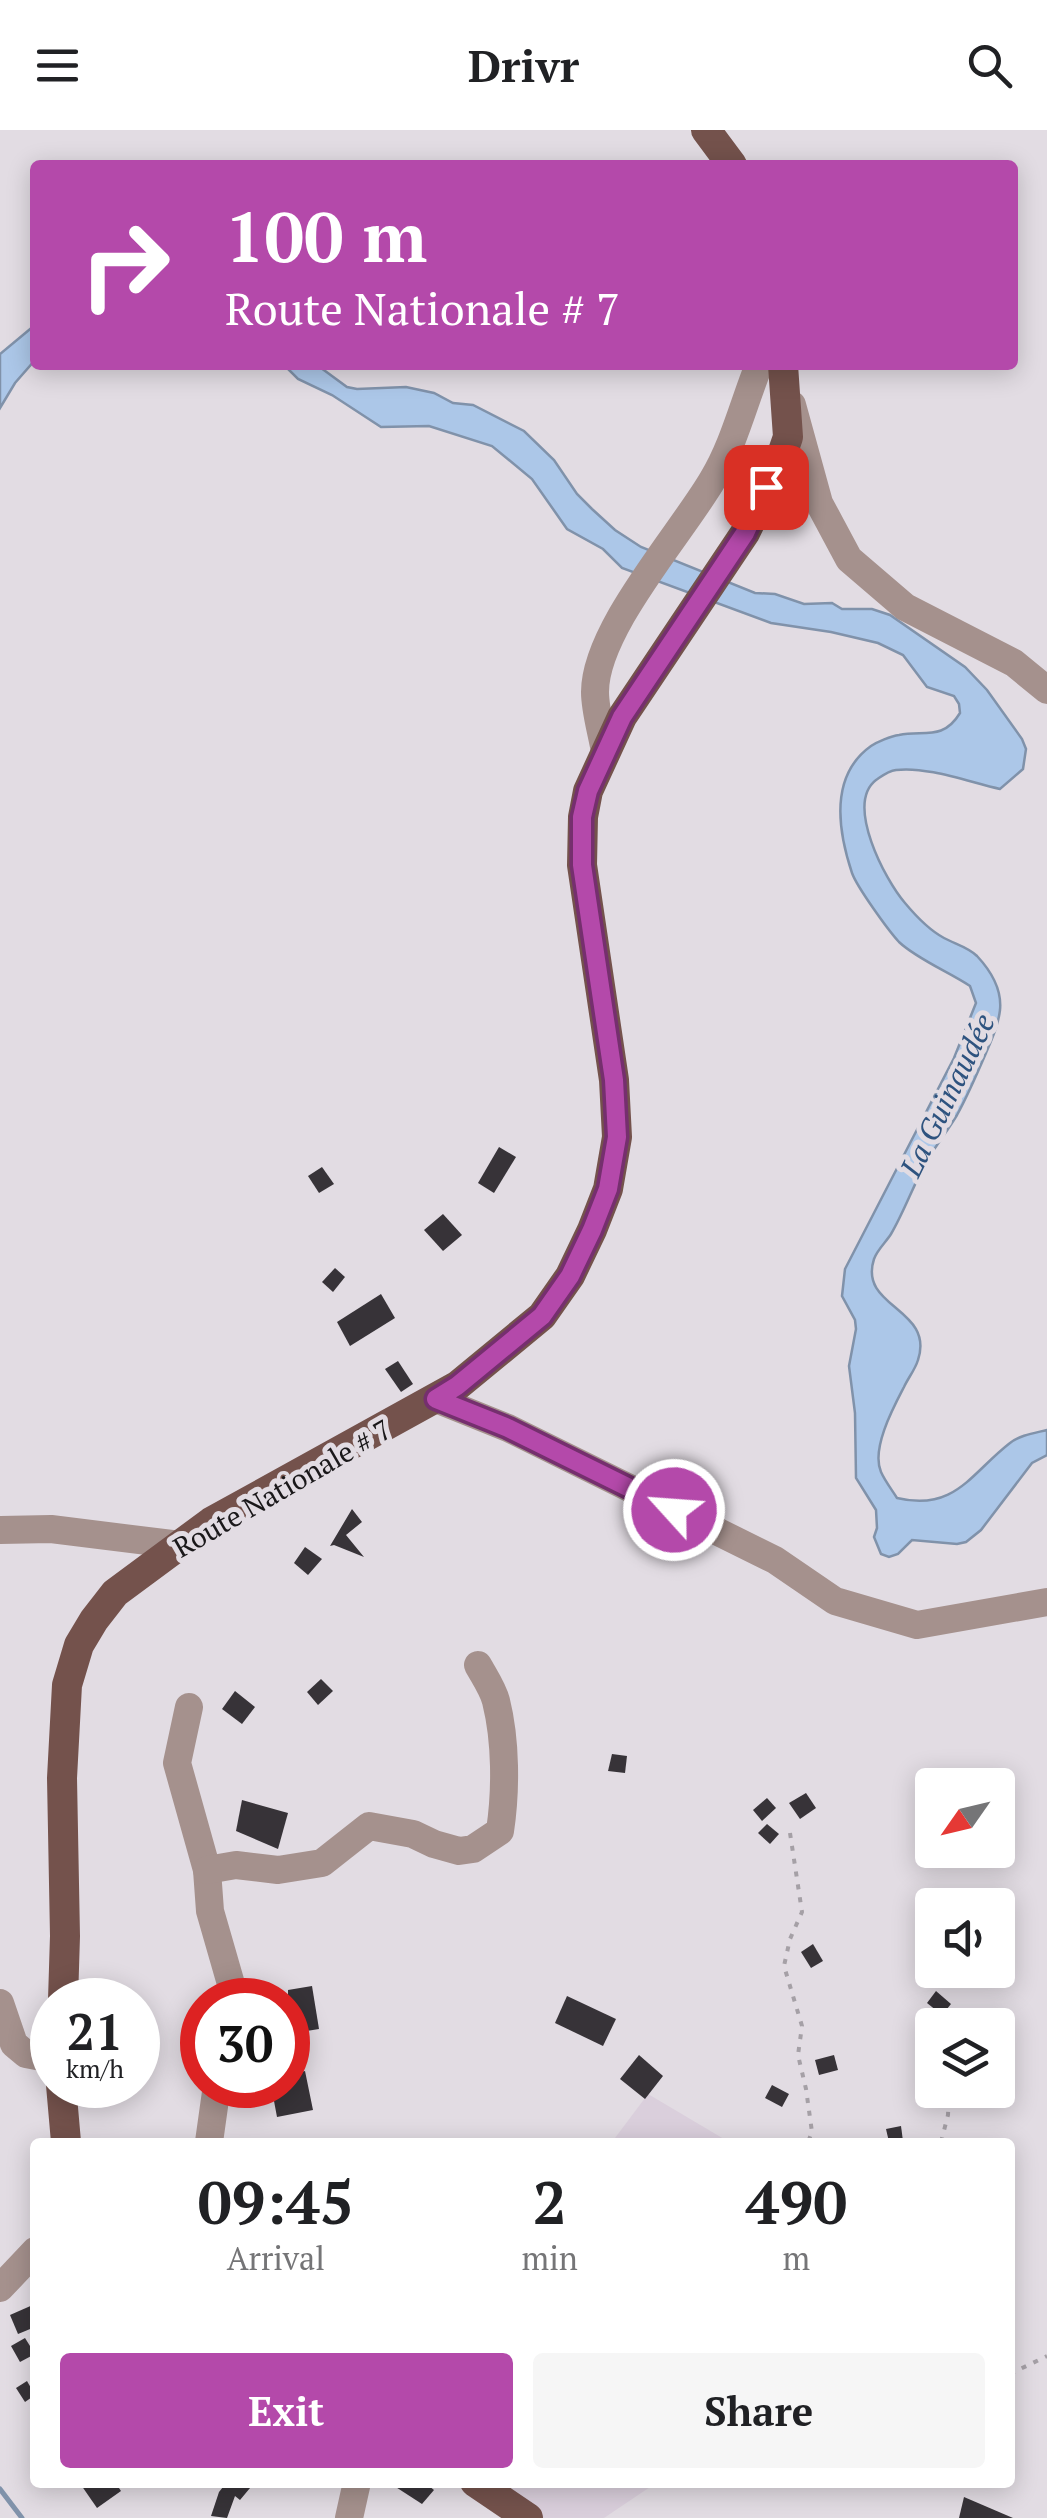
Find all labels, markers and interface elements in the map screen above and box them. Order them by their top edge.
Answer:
text: Drivr [468,35,579,95]
icon: menu [30,38,85,93]
icon: search [962,38,1017,93]
text: 100 m [225,189,427,282]
icon: right [60,200,190,330]
text: Route Nationale # 7 [225,278,620,338]
pin [724,445,809,530]
icon: arrive [739,460,794,515]
water label: La Guinaudée [890,1007,1004,1184]
street label: Route Nationale # 7 [166,1411,398,1565]
position arrow [622,1458,726,1562]
north arrow [915,1768,1015,1868]
map controls [915,1768,1015,2108]
button: sound [915,1888,1015,1988]
speed limit sign: 30 [180,1978,310,2108]
text: 21 [67,1998,123,2064]
button: layers [915,2008,1015,2108]
text: km/h [66,2052,124,2085]
text: 09:45 [198,2162,354,2241]
text: 2 [533,2162,567,2241]
text: 490 [746,2162,847,2241]
text: Arrival [227,2237,325,2279]
text: min [522,2237,578,2279]
text: m [783,2237,810,2279]
button: Exit [60,2353,513,2468]
button: Share [533,2353,985,2468]

